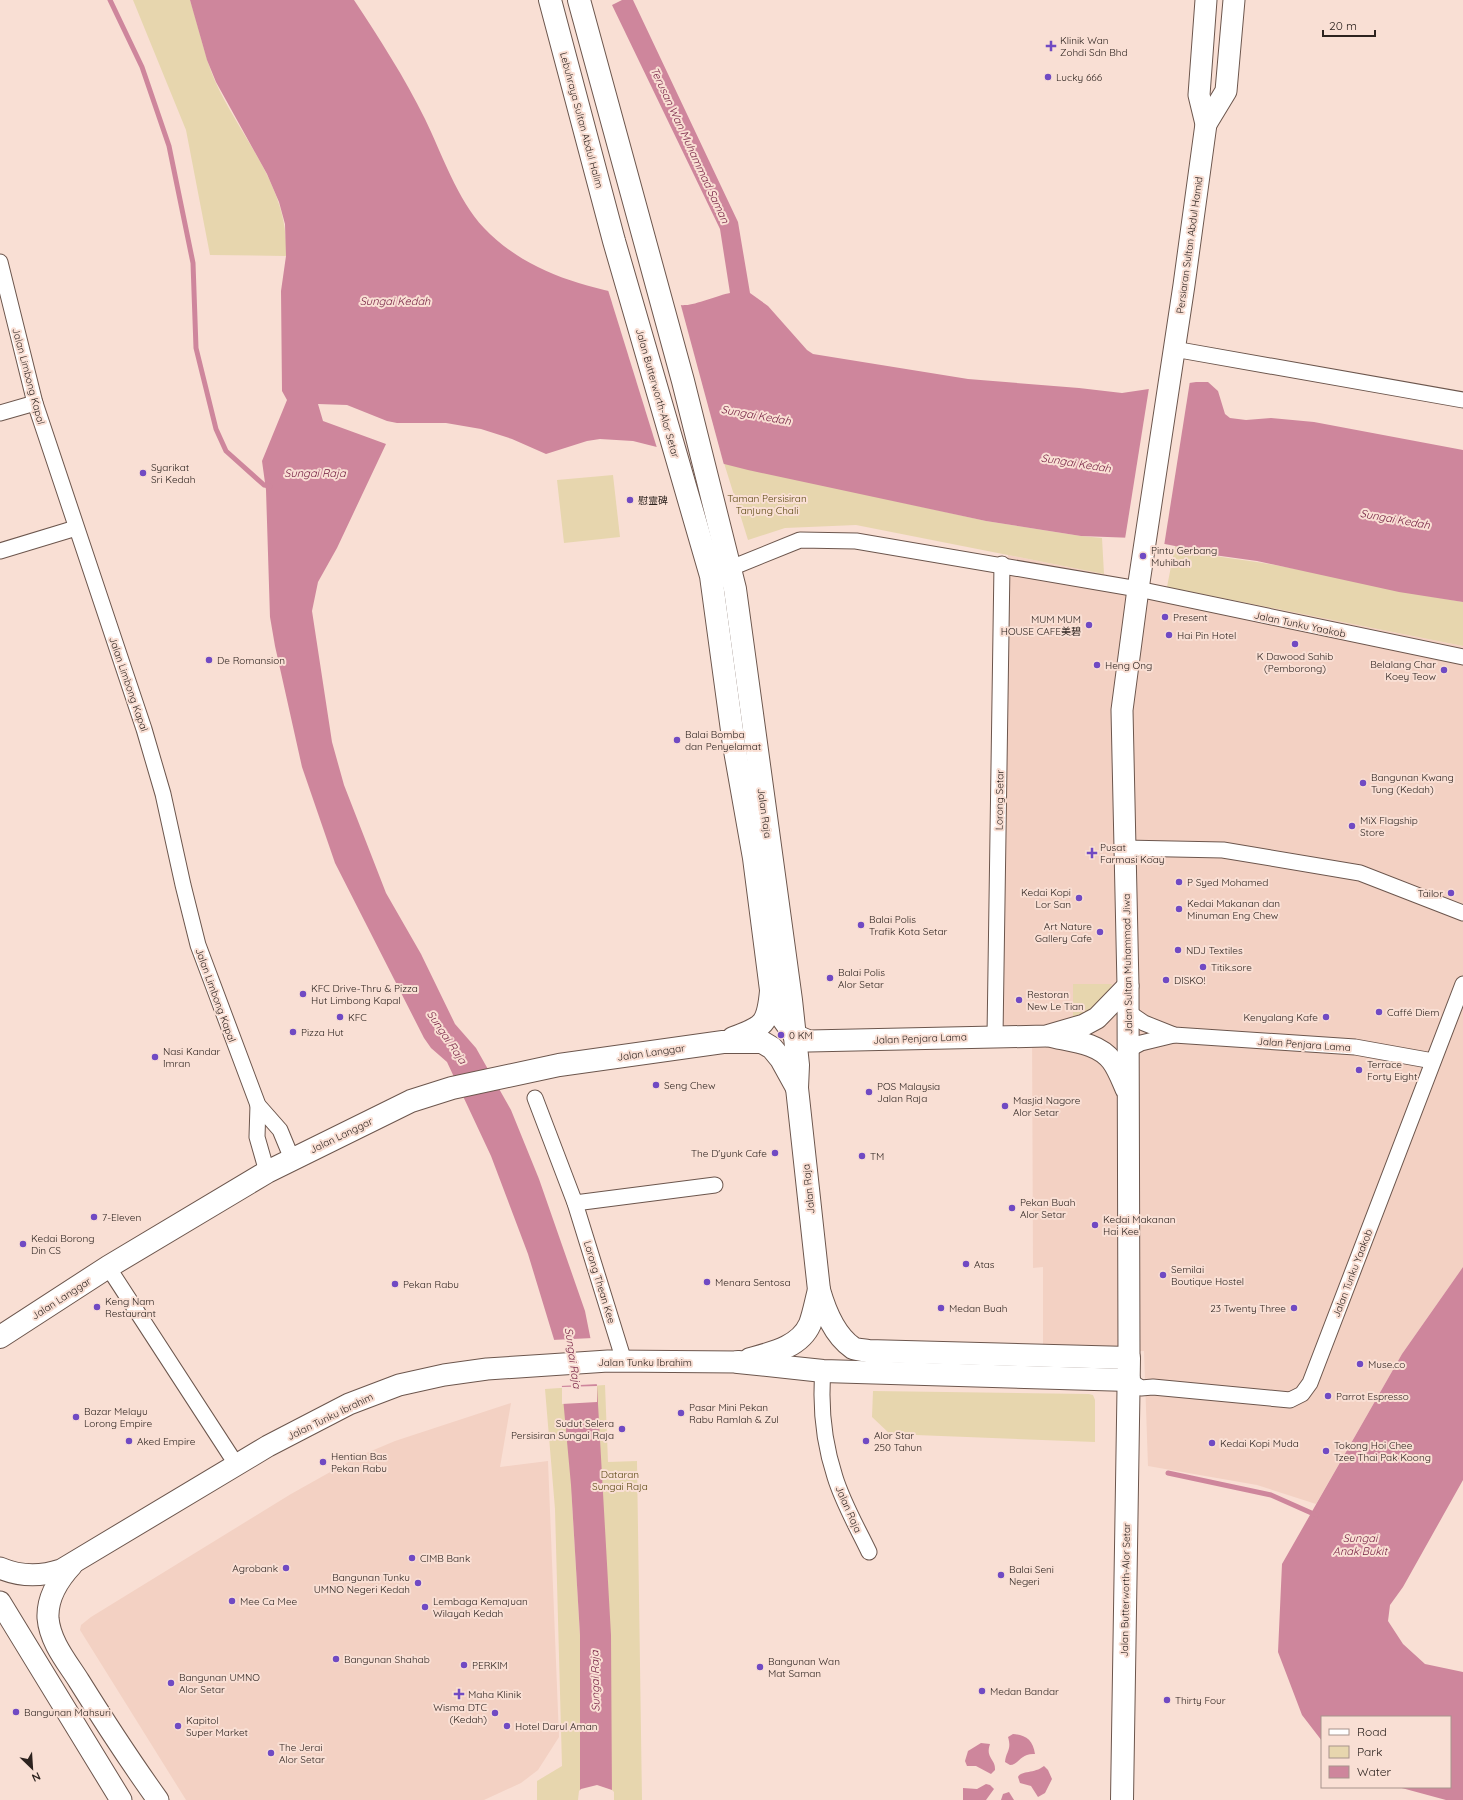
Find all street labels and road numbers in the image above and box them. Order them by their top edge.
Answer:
street label: Lebuhraya Sultan Abdul Halim [557,51,606,190]
street label: Persiaran Sultan Abdul Hamid [1173,176,1206,314]
street label: Jalan Limbong Kapal [9,326,48,426]
street label: Jalan Butterworth-Alor Setar [633,327,682,459]
street label: Jalan Tunku Yaakob [1253,608,1347,641]
street label: Jalan Limbong Kapal [106,635,151,733]
street label: Lorong Setar [992,770,1007,830]
street label: Jalan Raja [755,787,774,839]
street label: Jalan Sultan Muhammad Jiwa [1120,894,1135,1034]
street label: Jalan Limbong Kapal [192,946,239,1044]
street label: Jalan Penjara Lama [873,1030,967,1047]
street label: Jalan Penjara Lama [1257,1035,1351,1054]
street label: Jalan Langgar [616,1041,686,1064]
street label: Jalan Langgar [308,1115,375,1156]
street label: Jalan Raja [799,1163,818,1215]
street label: Jalan Tunku Yaakob [1330,1227,1375,1319]
street label: Lorong Thean Kee [581,1239,618,1325]
street label: Jalan Langgar [29,1274,94,1322]
street label: Jalan Tunku Ibrahim [598,1356,692,1369]
street label: Jalan Tunku Ibrahim [285,1390,375,1443]
street label: Jalan Raja [832,1484,865,1535]
street label: Jalan Butterworth-Alor Setar [1118,1523,1133,1657]

